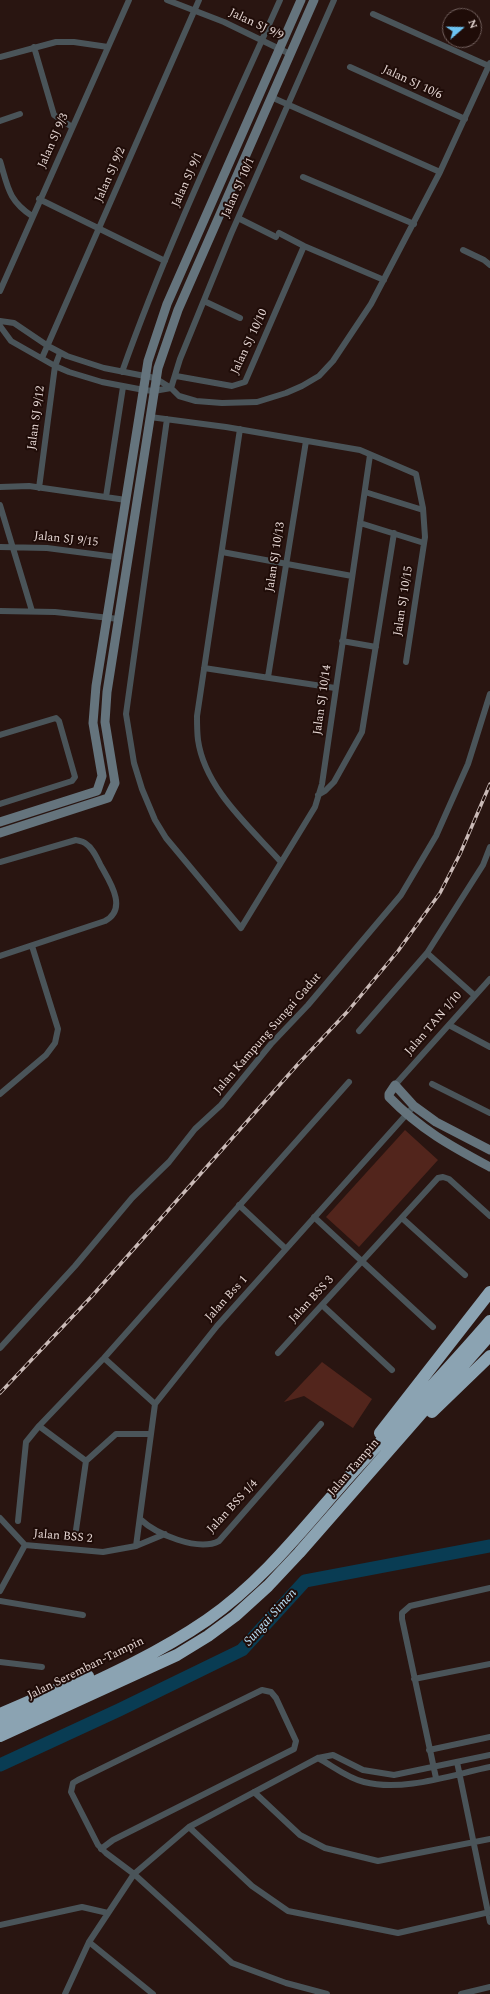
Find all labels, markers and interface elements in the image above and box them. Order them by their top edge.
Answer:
street label: Jalan SJ 9/9 [226,6,286,44]
north arrow [442,8,482,48]
text: N [463,17,482,31]
street label: Jalan SJ 10/6 [380,63,444,103]
street label: Jalan SJ 9/3 [36,111,72,171]
street label: Jalan SJ 9/2 [93,145,129,205]
street label: Jalan SJ 9/1 [170,150,206,210]
street label: Jalan SJ 10/1 [219,156,259,220]
street label: Jalan SJ 10/10 [229,307,271,377]
street label: Jalan SJ 9/12 [25,385,49,451]
street label: Jalan SJ 10/13 [263,521,289,593]
street label: Jalan SJ 9/15 [33,529,99,551]
street label: Jalan SJ 10/15 [391,565,417,637]
street label: Jalan SJ 10/14 [311,664,335,736]
street label: Jalan Kampung Sungai Gadut [211,970,325,1098]
street label: Jalan TAN 1/10 [402,989,466,1059]
street label: Jalan Bss 1 [203,1273,251,1325]
street label: Jalan BSS 3 [287,1273,337,1327]
street label: Jalan Tampin [325,1437,383,1499]
street label: Jalan BSS 1/4 [204,1477,262,1537]
street label: Jalan BSS 2 [33,1527,93,1547]
water label: Sungai Simen [241,1586,301,1650]
street label: Jalan Seremban-Tampin [25,1635,147,1703]

